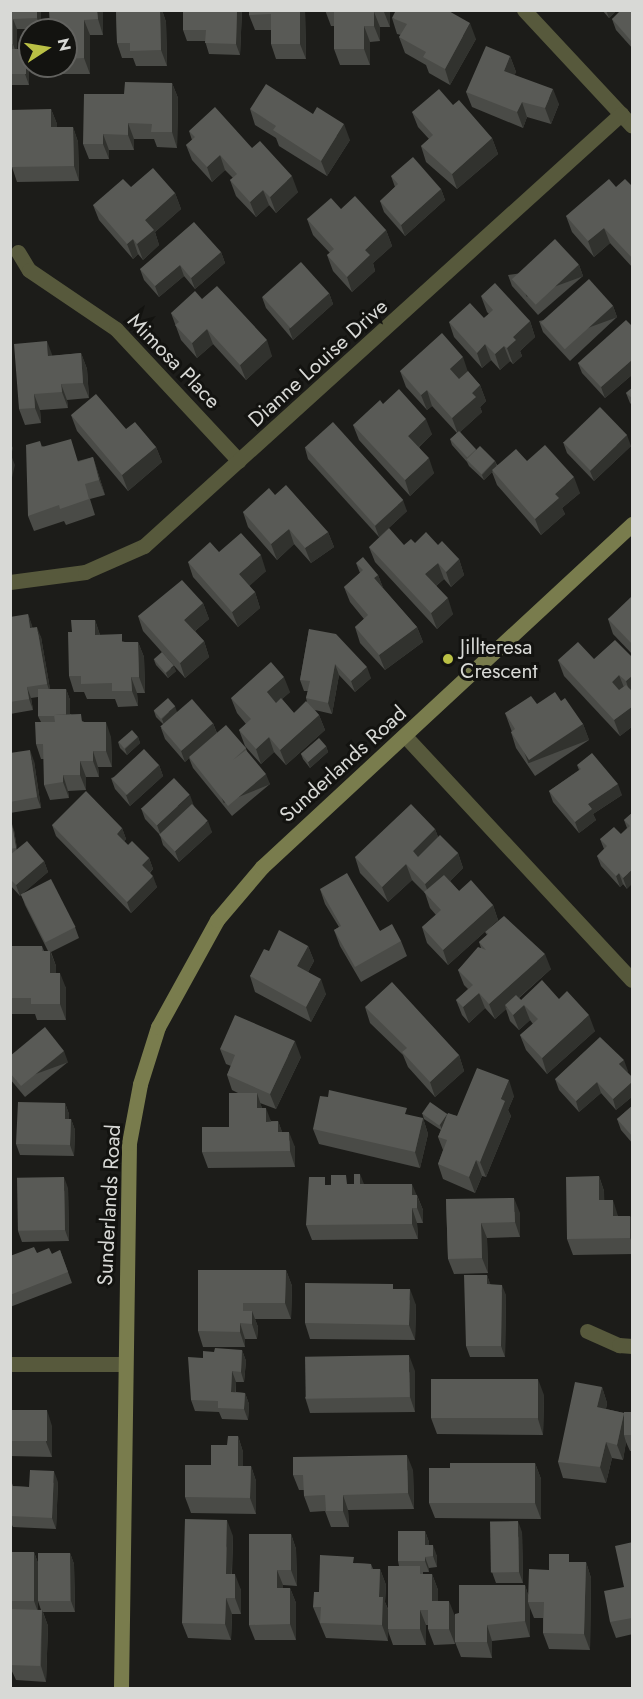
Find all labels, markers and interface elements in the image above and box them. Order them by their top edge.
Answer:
north arrow [18,18,78,78]
text: N [52,36,77,53]
street label: Dianne Louise Drive [243,294,393,432]
street label: Mimosa Place [122,308,226,414]
place label: Jillteresa Crescent [460,634,537,684]
marker: Jillteresa Crescent [441,652,455,666]
street label: Sunderlands Road [275,701,411,827]
street label: Sunderlands Road [92,1124,126,1286]

